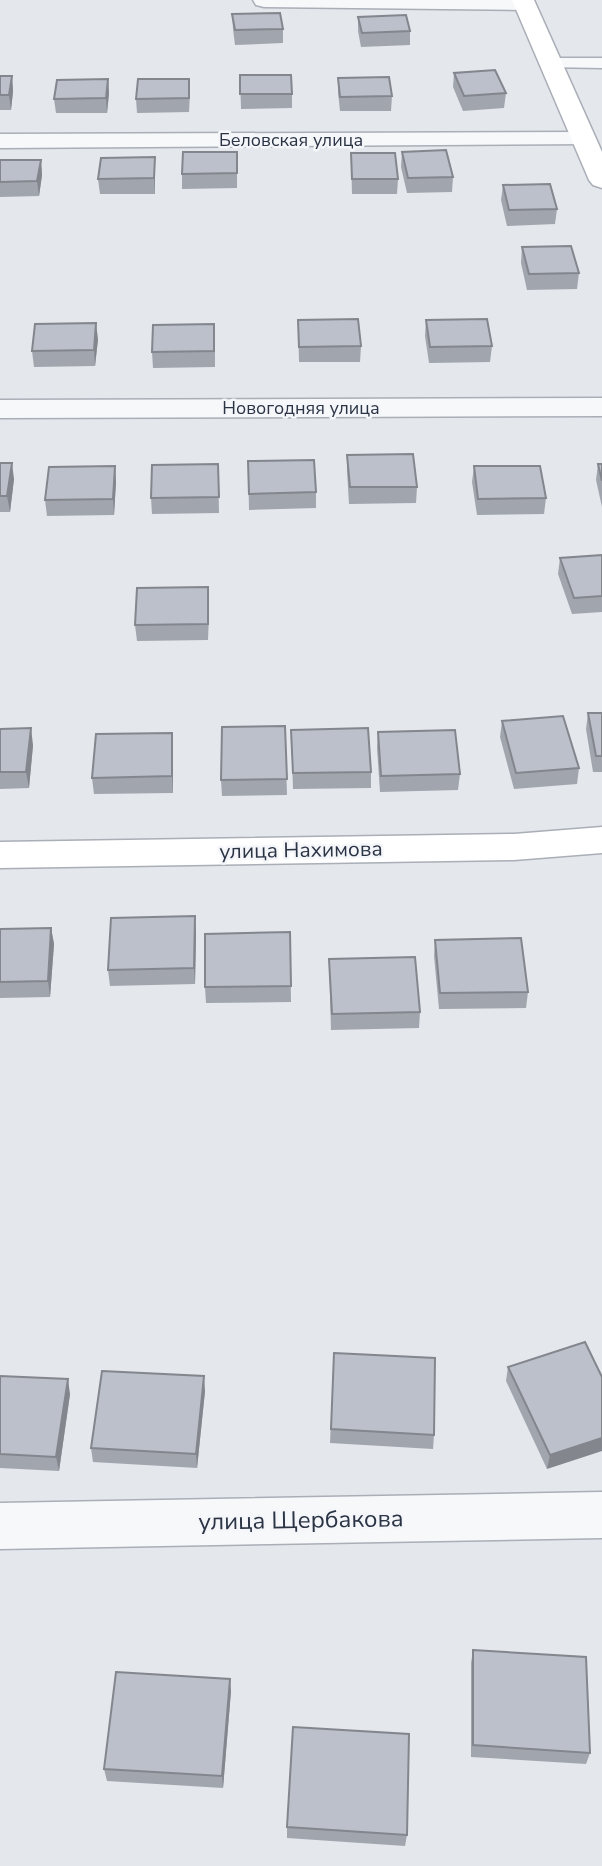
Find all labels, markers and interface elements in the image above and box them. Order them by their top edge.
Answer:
street label: Беловская улица [219,128,363,152]
street label: Новогодняя улица [222,396,380,420]
street label: улица Нахимова [219,835,383,865]
street label: улица Щербакова [198,1502,404,1538]

